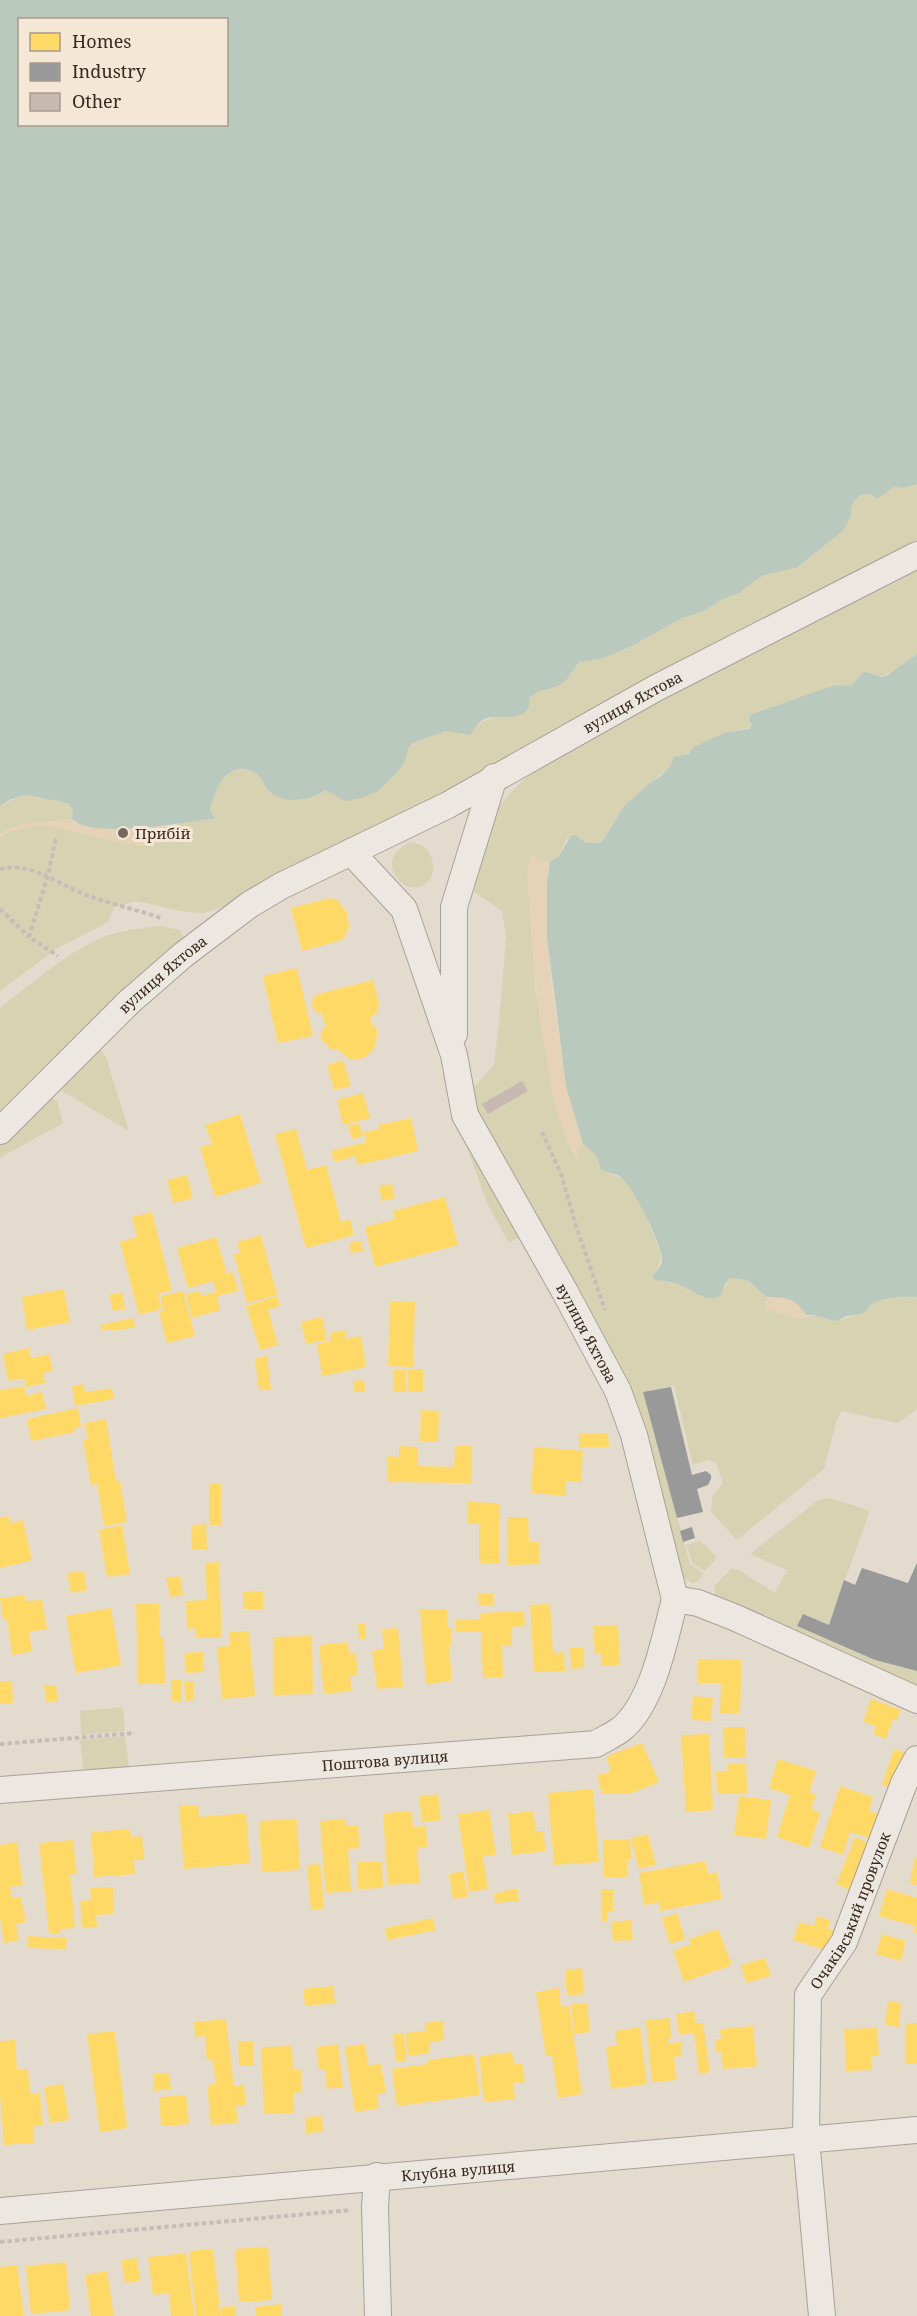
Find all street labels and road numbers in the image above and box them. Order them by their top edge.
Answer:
street label: вулиця Яхтова [579,666,685,737]
street label: вулиця Яхтова [114,931,211,1017]
street label: вулиця Яхтова [552,1279,622,1387]
street label: Поштова вулиця [321,1745,449,1775]
street label: Очаківський провулок [805,1829,895,1993]
street label: Клубна вулиця [400,2156,516,2186]

